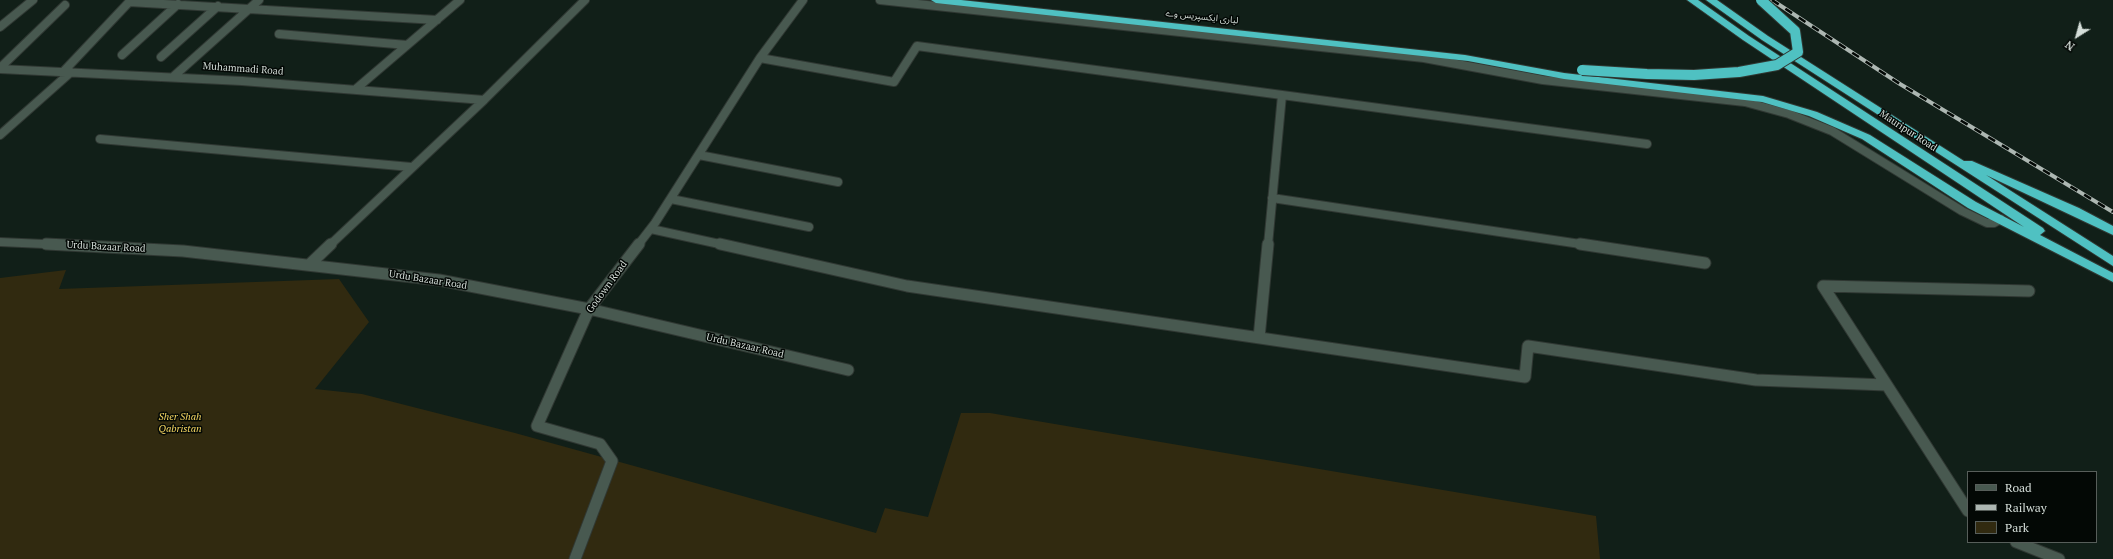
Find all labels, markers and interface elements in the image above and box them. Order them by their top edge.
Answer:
street label: لیاری ایکسپریس وے [1165,8,1239,26]
north arrow [2057,16,2097,56]
text: N [2062,37,2077,54]
street label: Muhammadi Road [202,60,284,78]
street label: Mauripur Road [1877,108,1939,154]
street label: Urdu Bazaar Road [66,239,146,255]
street label: Godown Road [584,259,630,315]
street label: Urdu Bazaar Road [388,268,468,292]
street label: Urdu Bazaar Road [705,331,785,361]
park label: Sher Shah Qabristan [158,411,202,434]
legend [1967,471,2097,543]
text: Road [2005,480,2032,495]
text: Railway [2005,500,2047,515]
text: Park [2005,520,2029,535]

